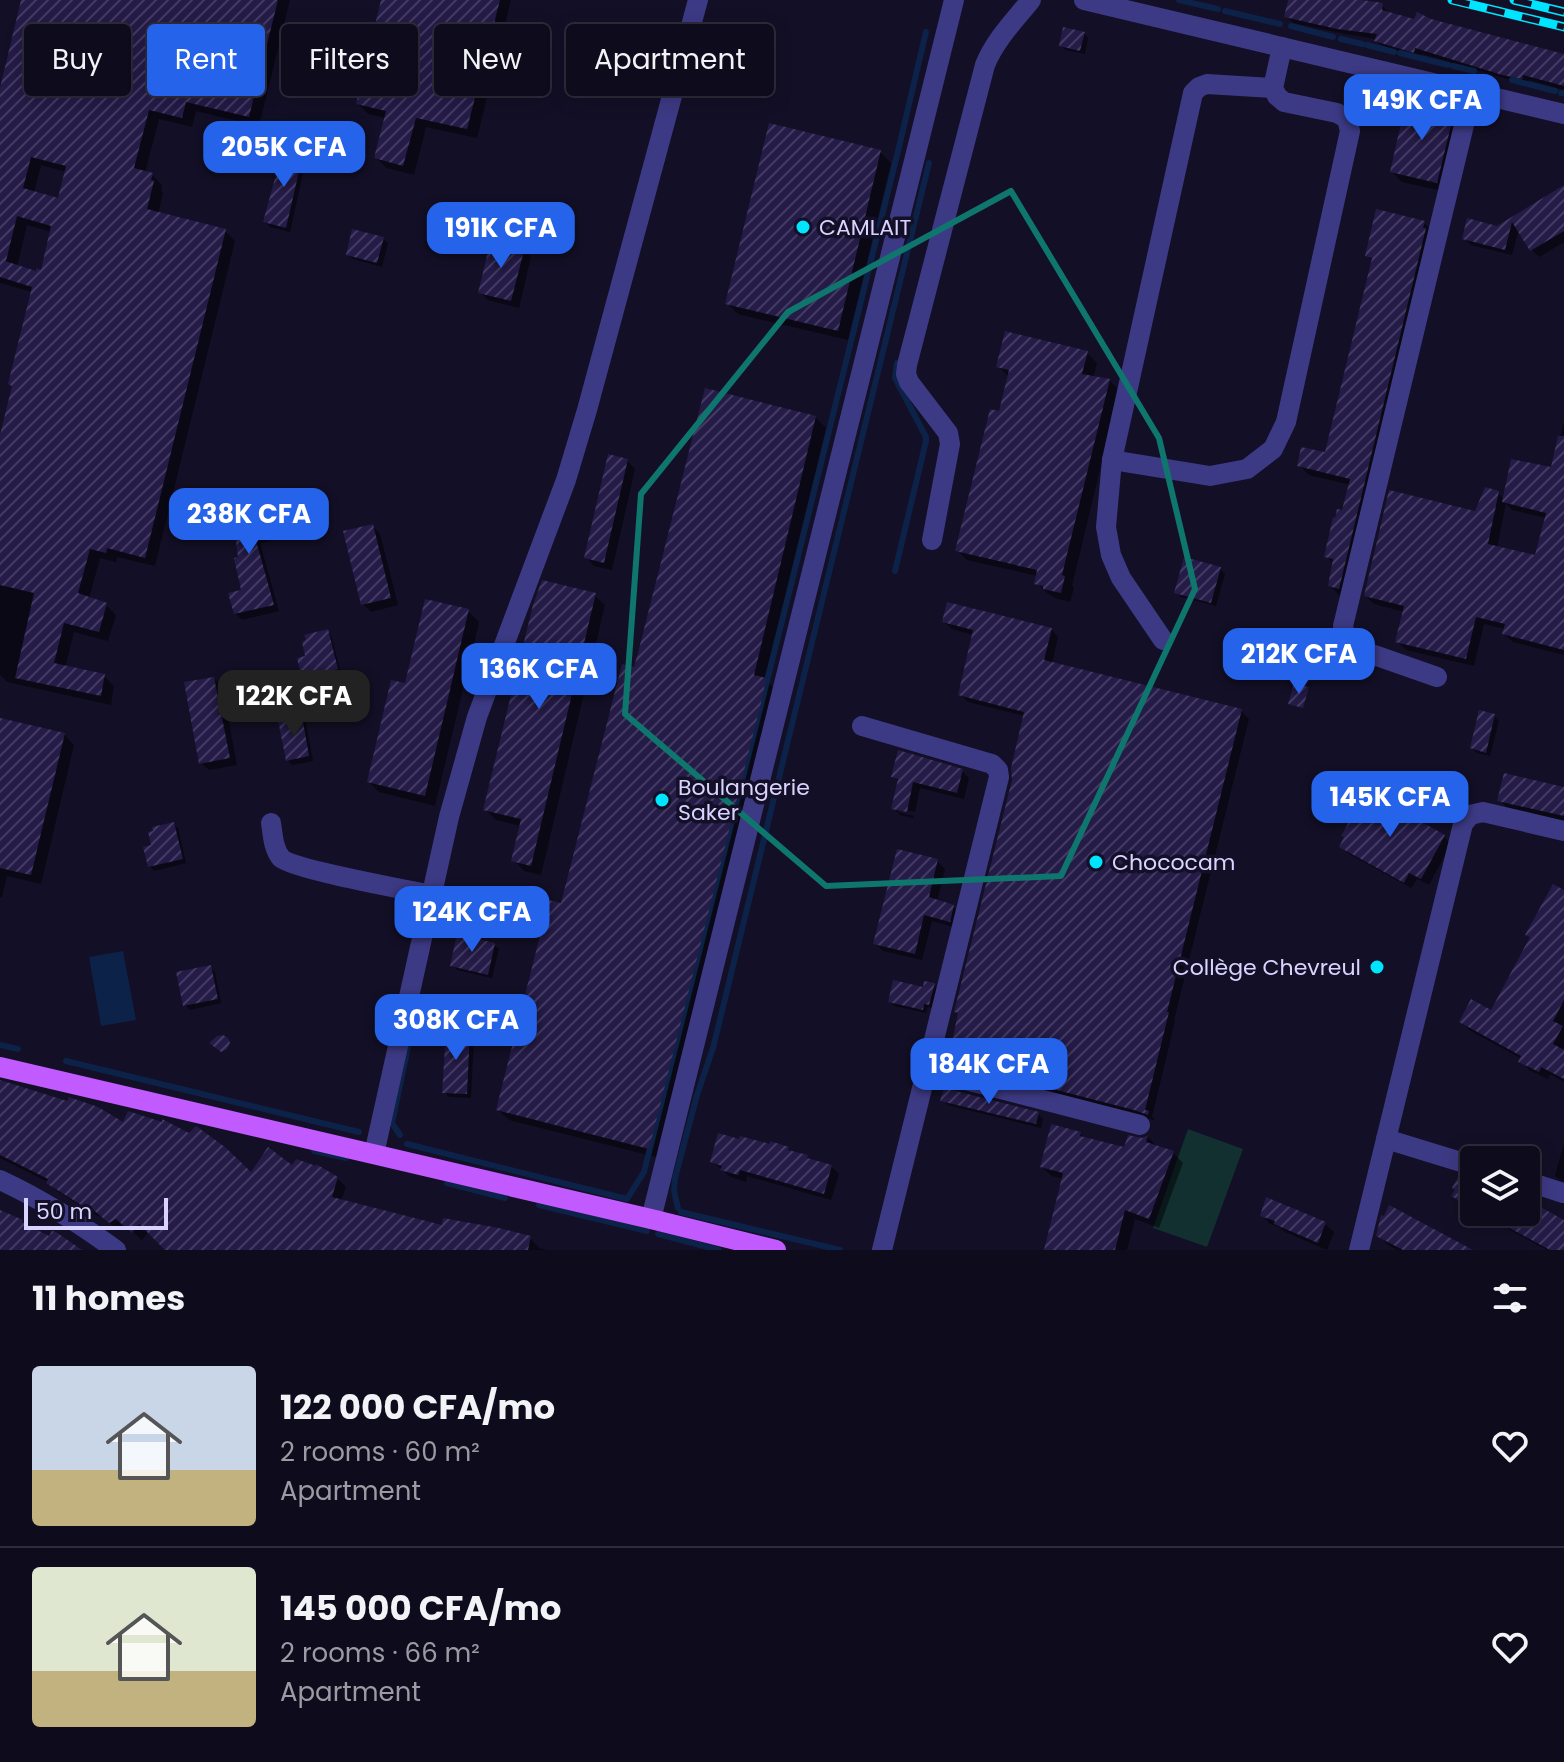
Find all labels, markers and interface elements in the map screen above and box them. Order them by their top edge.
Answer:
chip: Buy [24,24,131,96]
chip: Rent [147,24,265,96]
chip: Filters [281,24,418,96]
chip: New [434,24,550,96]
chip: Apartment [566,24,774,96]
pin: 149K CFA [1339,74,1505,142]
text: 149K CFA [1362,82,1482,118]
pin: 205K CFA [201,121,367,189]
text: 205K CFA [221,129,347,165]
pin: 191K CFA [418,202,584,270]
text: 191K CFA [445,210,557,246]
place label: CAMLAIT [819,212,911,243]
marker: CAMLAIT [794,218,812,236]
pin: 238K CFA [166,488,332,556]
text: 238K CFA [187,496,311,532]
pin: 212K CFA [1216,628,1382,696]
text: 212K CFA [1241,636,1357,672]
pin: 136K CFA [456,643,622,711]
text: 136K CFA [480,651,598,687]
pin: 122K CFA [211,670,377,738]
text: 122K CFA [236,678,352,714]
pin: 145K CFA [1307,771,1473,839]
place label: Boulangerie Saker [678,772,810,828]
text: 145K CFA [1329,779,1451,815]
marker: Boulangerie Saker [653,791,671,809]
place label: Chococam [1112,847,1235,878]
marker: Chococam [1087,853,1105,871]
pin: 124K CFA [389,886,555,954]
text: 124K CFA [412,894,532,930]
place label: Collège Chevreul [1173,952,1361,983]
marker: Collège Chevreul [1368,958,1386,976]
pin: 308K CFA [373,994,539,1062]
text: 308K CFA [393,1002,519,1038]
pin: 184K CFA [906,1038,1072,1106]
text: 184K CFA [928,1046,1050,1082]
map controls [1460,1146,1540,1226]
button: layers [1460,1146,1540,1226]
scale bar [24,1194,168,1230]
text: 50 m [36,1196,92,1227]
text: 11 homes [32,1274,185,1322]
icon: filters [1488,1276,1532,1320]
text: 122 000 CFA/mo [280,1383,555,1431]
icon: home [96,1398,192,1494]
icon: heart [1488,1424,1532,1468]
text: 2 rooms · 60 m² [280,1434,480,1470]
text: Apartment [280,1473,421,1509]
text: 145 000 CFA/mo [280,1584,561,1632]
icon: home [96,1599,192,1695]
icon: heart [1488,1625,1532,1669]
text: 2 rooms · 66 m² [280,1635,480,1671]
text: Apartment [280,1674,421,1710]

